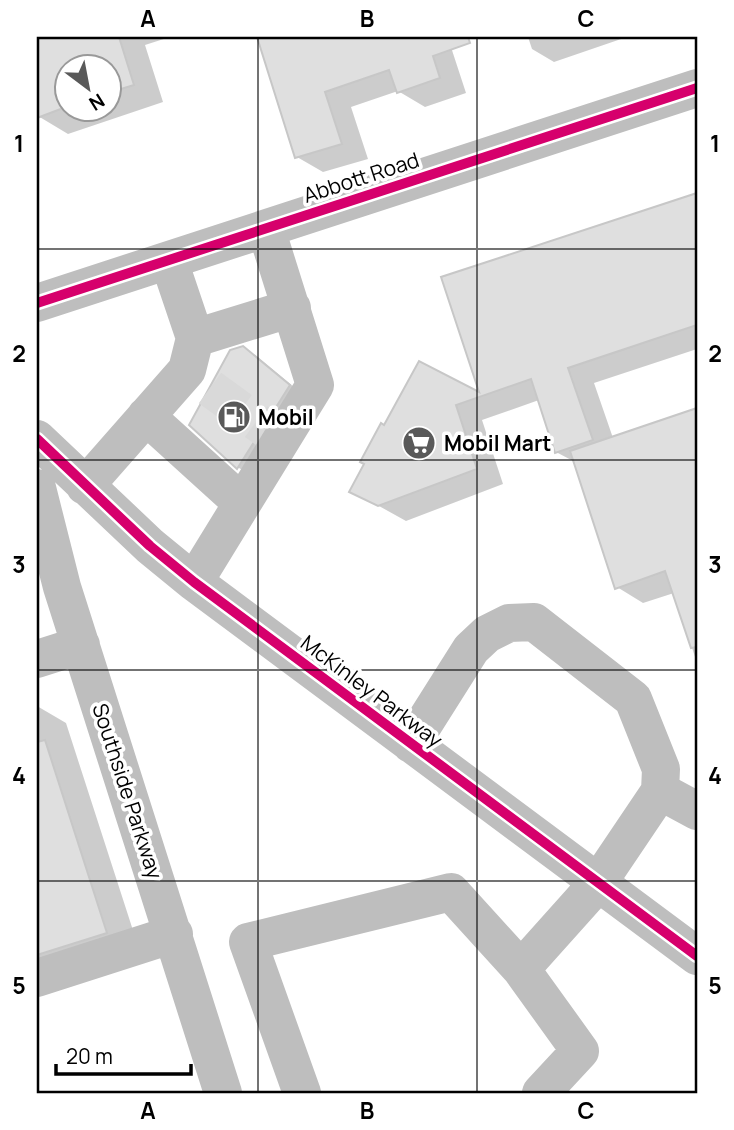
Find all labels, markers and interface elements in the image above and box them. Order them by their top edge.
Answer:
text: A [140,2,156,34]
text: B [360,2,374,34]
text: C [578,2,595,34]
north arrow [52,52,122,122]
text: N [84,88,110,117]
text: 1 [14,127,24,159]
text: 1 [710,127,720,159]
street label: Abbott Road [300,145,422,209]
text: 2 [12,337,26,369]
text: 2 [708,337,722,369]
fuel station icon: Mobil [215,398,253,436]
place label: Mobil [258,403,314,431]
supermarket icon: Mobil Mart [400,424,438,462]
place label: Mobil Mart [444,429,551,457]
text: 3 [12,548,26,580]
text: 3 [708,548,722,580]
street label: McKinley Parkway [295,628,449,754]
street label: Southside Parkway [86,700,170,882]
text: 4 [12,759,26,791]
text: 4 [708,759,722,791]
text: 5 [12,969,26,1001]
text: 5 [708,969,722,1001]
scale bar [56,1032,191,1076]
text: 20 m [66,1042,113,1070]
text: A [140,1094,156,1126]
text: B [360,1094,374,1126]
text: C [578,1094,595,1126]

